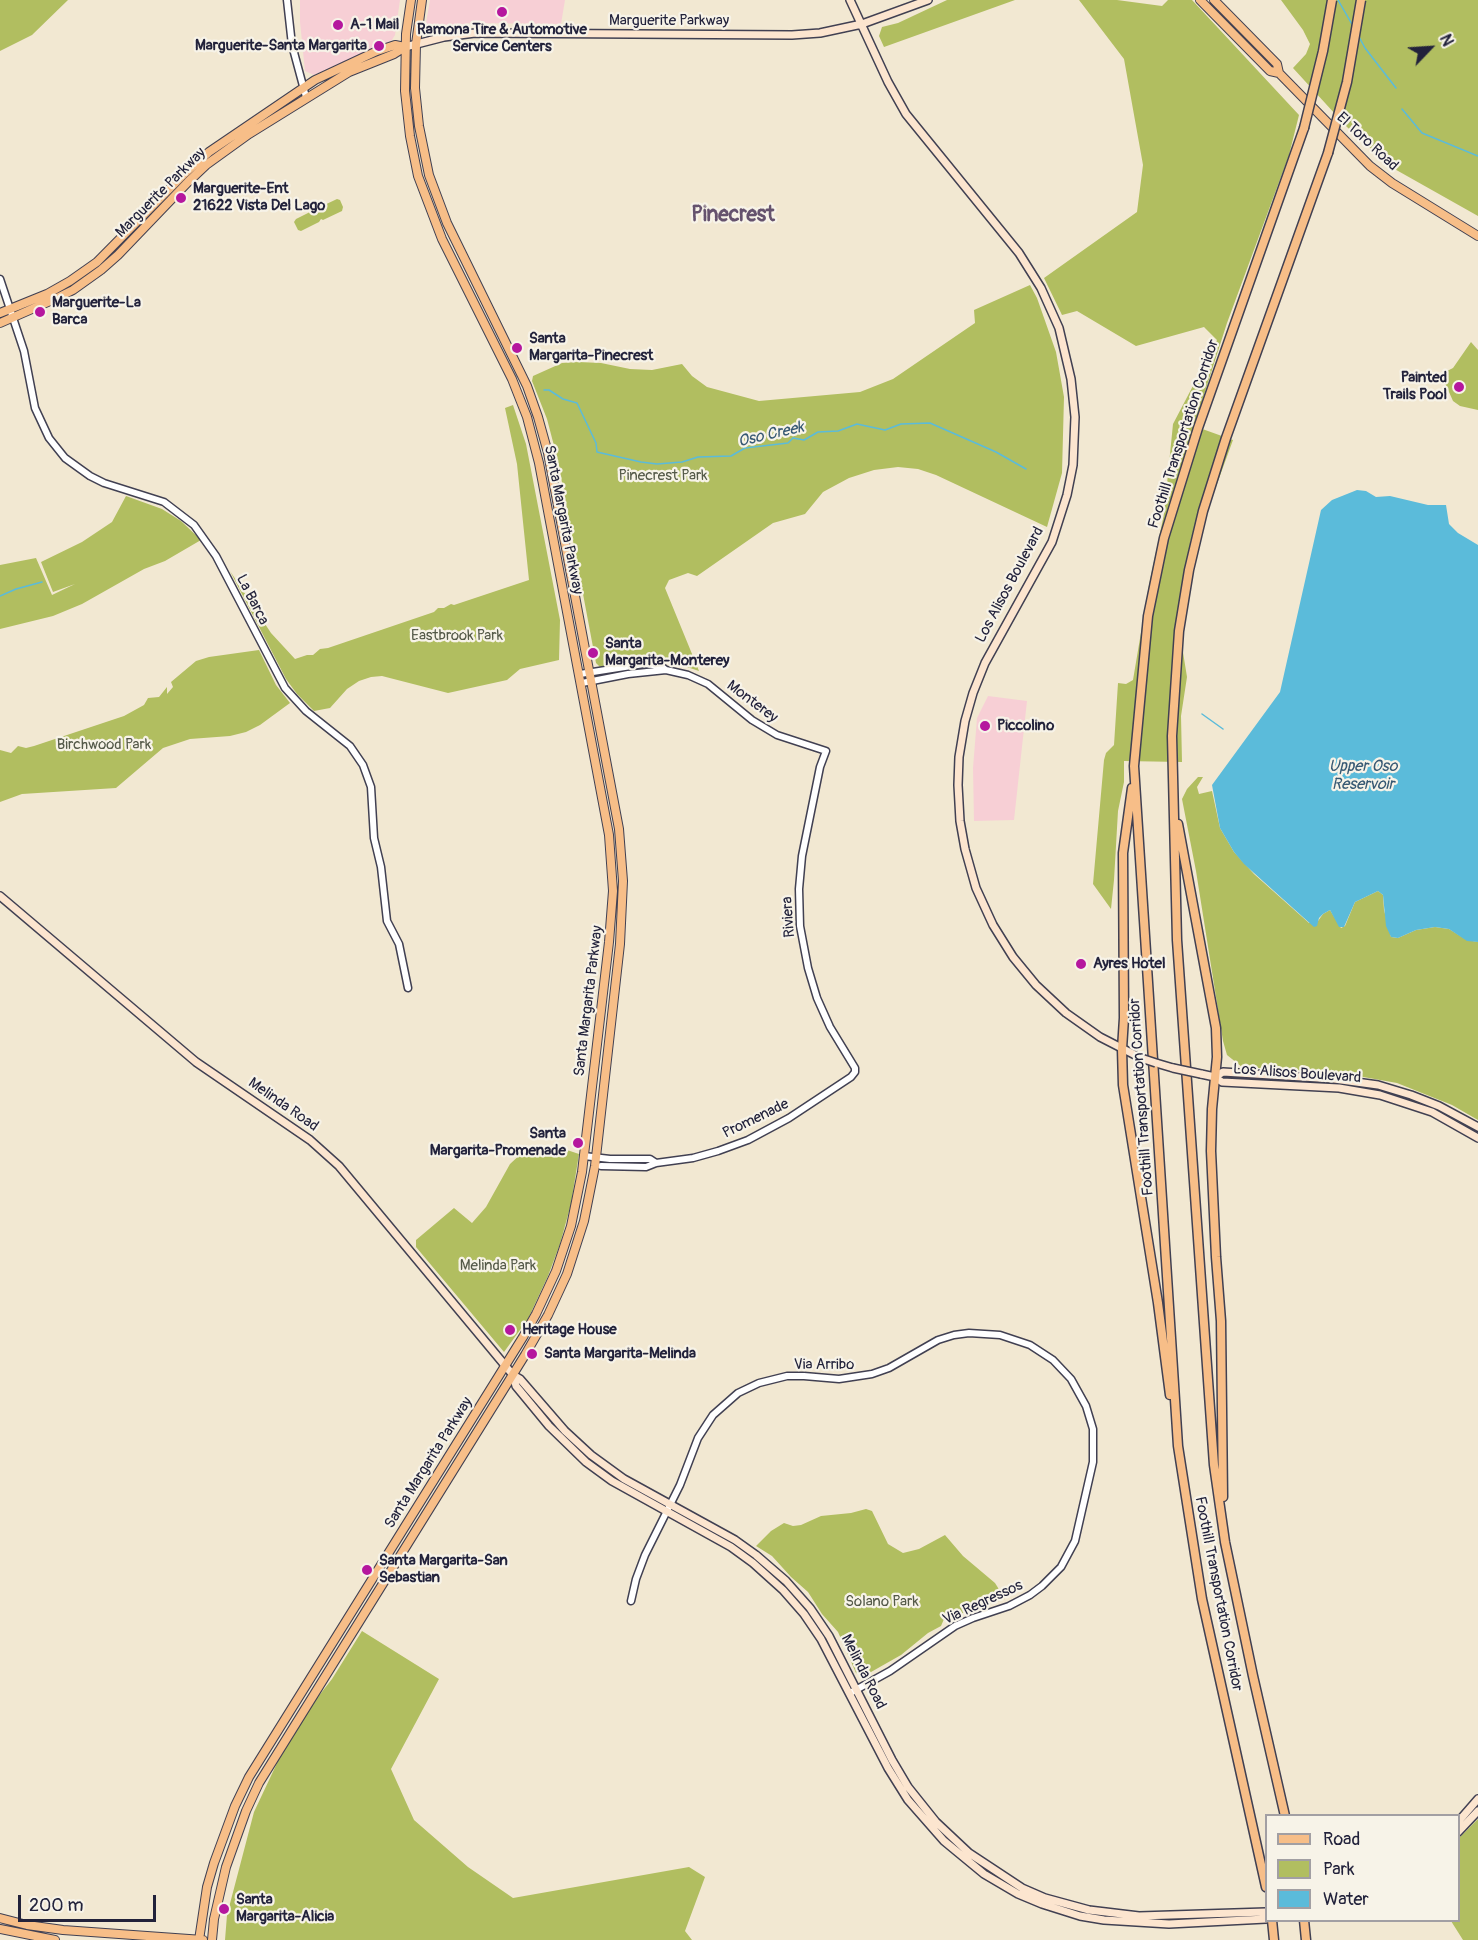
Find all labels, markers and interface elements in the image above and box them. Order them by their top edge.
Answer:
marker: Ramona Tire & Automotive Service Centers [495,5,509,19]
street label: Marguerite Parkway [609,12,729,30]
place label: A-1 Mail [350,16,399,34]
marker: A-1 Mail [331,18,345,32]
north arrow [1400,18,1460,78]
place label: Ramona Tire & Automotive Service Centers [417,21,587,56]
text: N [1435,31,1458,50]
place label: Marguerite-Santa Margarita [195,37,367,55]
marker: Marguerite-Santa Margarita [372,39,386,53]
street label: El Toro Road [1332,109,1402,175]
street label: Marguerite Parkway [112,144,210,242]
place label: Marguerite-Ent 21622 Vista Del Lago [193,180,325,215]
marker: Marguerite-Ent 21622 Vista Del Lago [174,191,188,205]
district label: Pinecrest [691,203,775,229]
place label: Marguerite-La Barca [52,294,141,329]
marker: Marguerite-La Barca [33,305,47,319]
place label: Santa Margarita-Pinecrest [529,330,653,365]
street label: Foothill Transportation Corridor [1145,337,1223,531]
marker: Santa Margarita-Pinecrest [510,341,524,355]
place label: Painted Trails Pool [1383,369,1447,404]
marker: Painted Trails Pool [1452,380,1466,394]
water label: Oso Creek [736,418,806,452]
street label: Santa Margarita Parkway [540,444,586,596]
park label: Pinecrest Park [618,467,708,485]
street label: Los Alisos Boulevard [972,524,1048,646]
street label: La Barca [232,572,272,628]
park label: Eastbrook Park [411,627,503,645]
place label: Santa Margarita-Monterey [605,635,729,670]
marker: Santa Margarita-Monterey [586,646,600,660]
street label: Monterey [723,677,781,727]
place label: Piccolino [997,717,1054,735]
marker: Piccolino [978,719,992,733]
park label: Birchwood Park [57,736,151,754]
water label: Upper Oso Reservoir [1329,757,1397,795]
street label: Riviera [779,896,799,938]
street label: Santa Margarita Parkway [571,925,607,1077]
place label: Ayres Hotel [1093,955,1166,973]
marker: Ayres Hotel [1074,957,1088,971]
street label: Foothill Transportation Corridor [1126,998,1158,1196]
street label: Los Alisos Boulevard [1232,1061,1362,1087]
street label: Melinda Road [244,1074,322,1136]
street label: Promenade [720,1095,792,1143]
place label: Santa Margarita-Promenade [430,1125,566,1160]
marker: Santa Margarita-Promenade [571,1136,585,1150]
park label: Melinda Park [460,1257,536,1275]
place label: Heritage House [522,1321,617,1339]
marker: Heritage House [503,1323,517,1337]
place label: Santa Margarita-Melinda [544,1345,696,1363]
marker: Santa Margarita-Melinda [525,1347,539,1361]
street label: Via Arribo [794,1356,854,1374]
street label: Santa Margarita Parkway [381,1394,477,1532]
street label: Foothill Transportation Corridor [1190,1495,1246,1693]
place label: Santa Margarita-San Sebastian [379,1552,508,1587]
marker: Santa Margarita-San Sebastian [360,1563,374,1577]
street label: Via Regressos [940,1577,1026,1629]
park label: Solano Park [845,1593,919,1611]
street label: Melinda Road [836,1632,890,1712]
legend [1265,1814,1460,1922]
text: Road [1323,1828,1360,1851]
text: Park [1323,1858,1355,1881]
scale bar [21,1883,159,1921]
text: Water [1323,1888,1369,1911]
place label: Santa Margarita-Alicia [236,1891,334,1926]
text: 200 m [29,1894,84,1917]
marker: Santa Margarita-Alicia [217,1902,231,1916]

